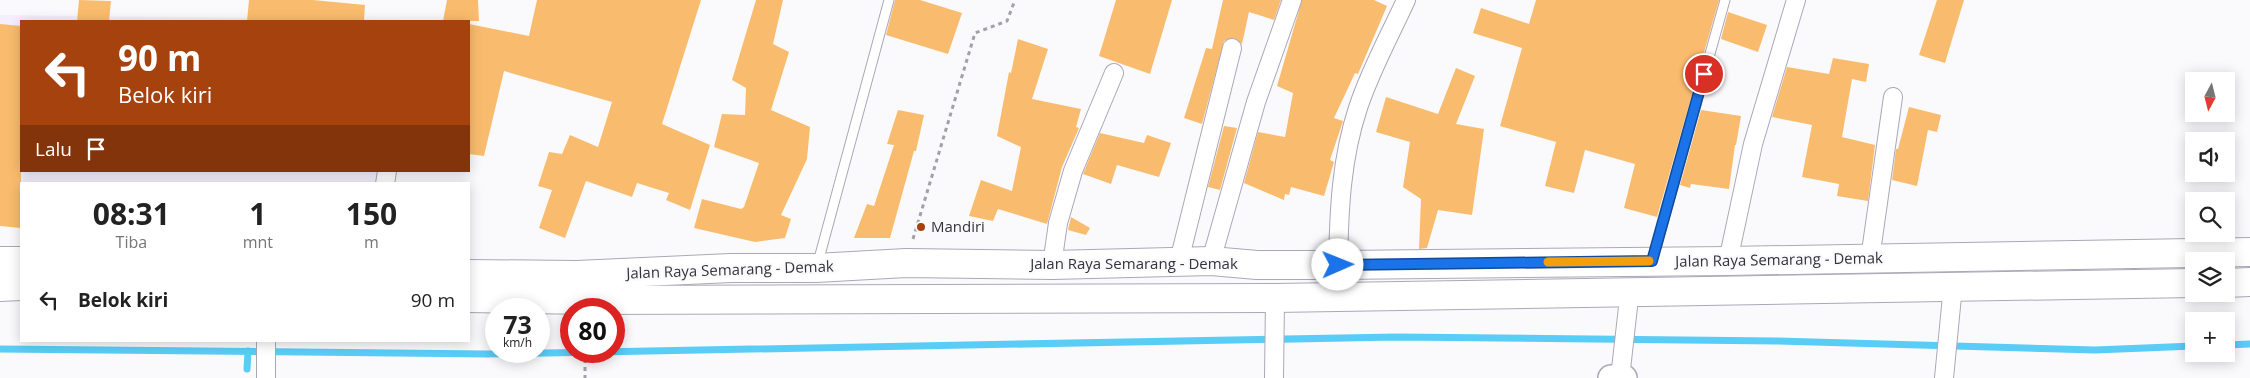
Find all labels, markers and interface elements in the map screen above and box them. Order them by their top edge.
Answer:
text: 90 m [118,34,201,81]
icon: left [35,40,100,105]
pin [1683,53,1725,95]
icon: arrive [1690,60,1718,88]
north arrow [2185,72,2235,122]
map controls [2185,72,2235,362]
text: Belok kiri [118,79,212,109]
button: sound [2185,132,2235,182]
icon: arrive [82,135,110,163]
text: Lalu [35,136,72,162]
button: search [2185,192,2235,242]
text: 08:31 [93,193,170,234]
text: 1 [249,193,266,234]
text: 150 [346,193,397,234]
place label: Mandiri [931,216,985,236]
marker: Mandiri [915,221,927,233]
text: Tiba [116,231,147,253]
text: mnt [243,231,273,253]
text: m [364,231,379,253]
position arrow [1311,238,1363,290]
street label: Jalan Raya Semarang - Demak [1673,247,1883,271]
button: layers [2185,252,2235,302]
street label: Jalan Raya Semarang - Demak [1028,253,1238,273]
street label: Jalan Raya Semarang - Demak [624,255,834,283]
icon: left [35,286,63,314]
text: Belok kiri [78,287,168,313]
text: 90 m [411,287,455,313]
speed limit sign: 80 [560,298,625,363]
text: 73 [503,307,532,341]
button: + [2185,312,2235,362]
text: km/h [503,334,532,351]

